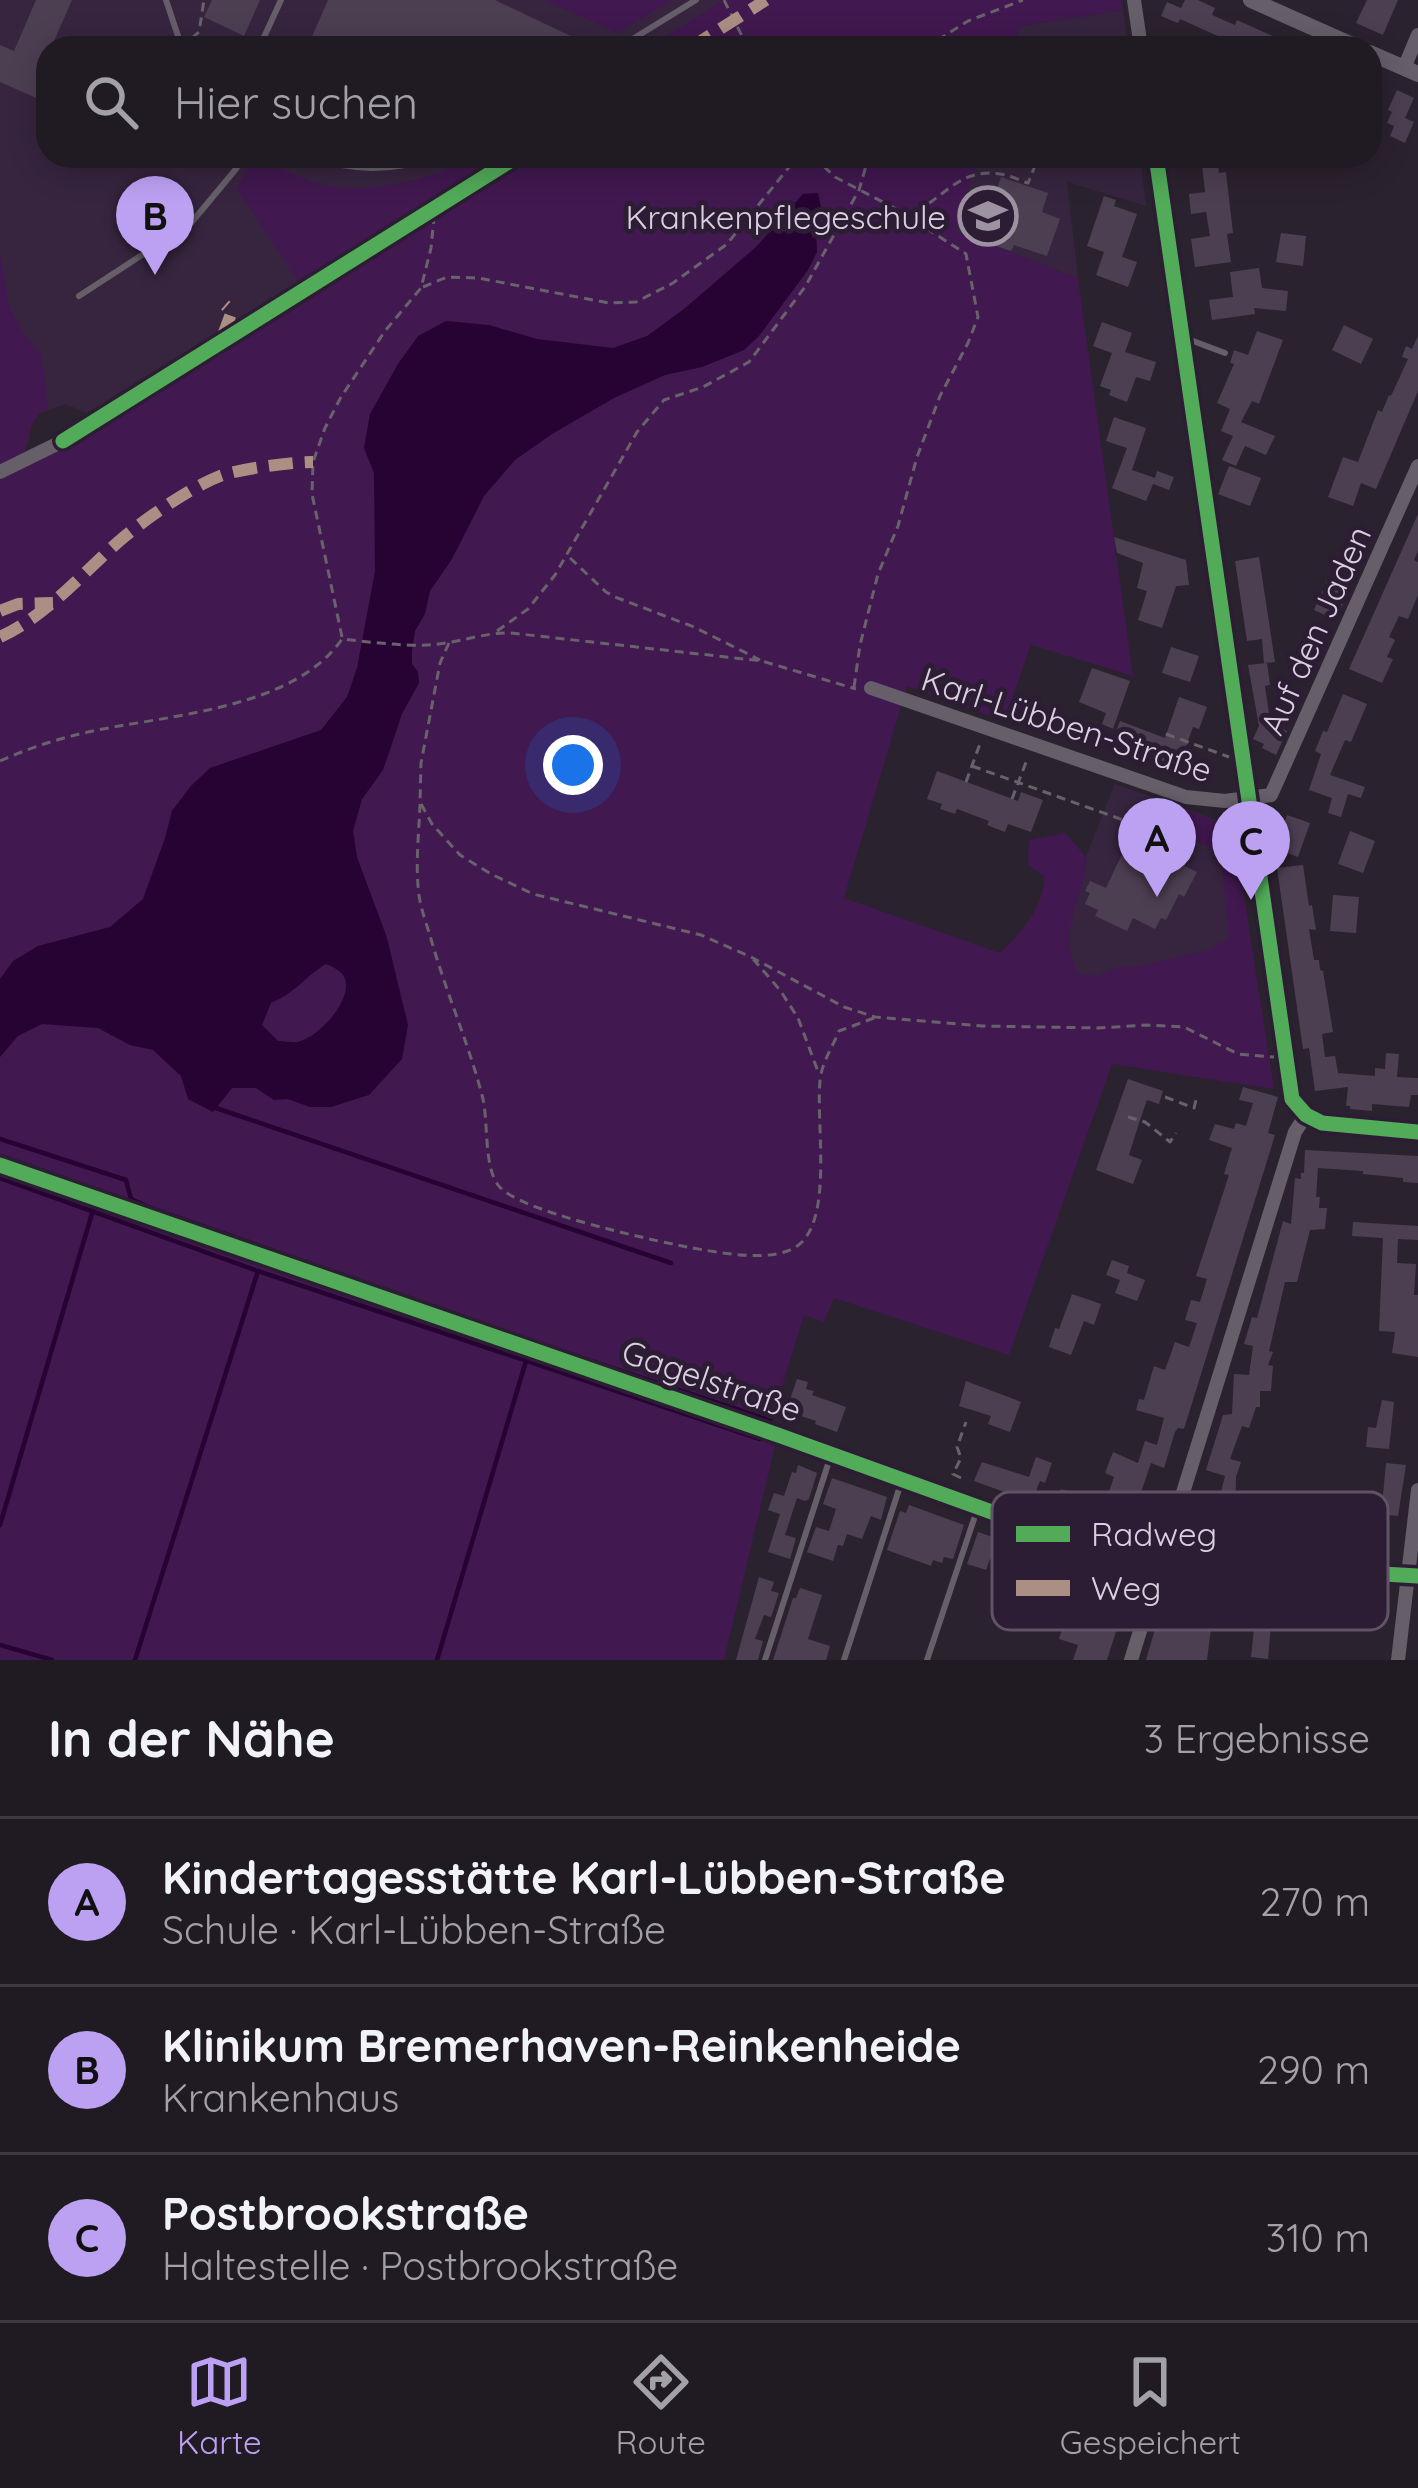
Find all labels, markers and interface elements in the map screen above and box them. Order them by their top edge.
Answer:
search box [36,36,1382,168]
icon: search [78,69,144,135]
text: Hier suchen [174,74,418,130]
pin: B [116,176,194,275]
school or university icon: Krankenpflegeschule [957,185,1019,247]
place label: Krankenpflegeschule [625,196,946,237]
street label: Auf den Jaden [1251,519,1379,741]
street label: Karl-Lübben-Straße [917,658,1217,790]
your location [543,735,603,795]
pin: A [1118,798,1196,897]
pin: C [1212,801,1290,900]
street label: Gagelstraße [617,1330,807,1430]
legend [992,1492,1388,1630]
text: Radweg [1091,1513,1217,1554]
text: Weg [1091,1567,1161,1608]
text: In der Nähe [48,1706,335,1770]
text: 3 Ergebnisse [1144,1714,1370,1763]
text: Kindertagesstätte Karl-Lübben-Straße [162,1849,1006,1905]
text: A [75,1877,99,1926]
text: 270 m [1260,1877,1370,1926]
text: Schule · Karl-Lübben-Straße [162,1905,666,1954]
text: Klinikum Bremerhaven-Reinkenheide [162,2017,961,2073]
text: B [74,2045,100,2094]
text: 290 m [1257,2045,1370,2094]
text: Krankenhaus [162,2073,399,2122]
text: Postbrookstraße [162,2185,529,2241]
text: C [75,2213,99,2262]
text: 310 m [1266,2213,1370,2262]
text: Haltestelle · Postbrookstraße [162,2241,678,2290]
tab: Karte [177,2349,262,2462]
tab: Route [616,2349,706,2462]
tab: Gespeichert [1060,2349,1241,2462]

